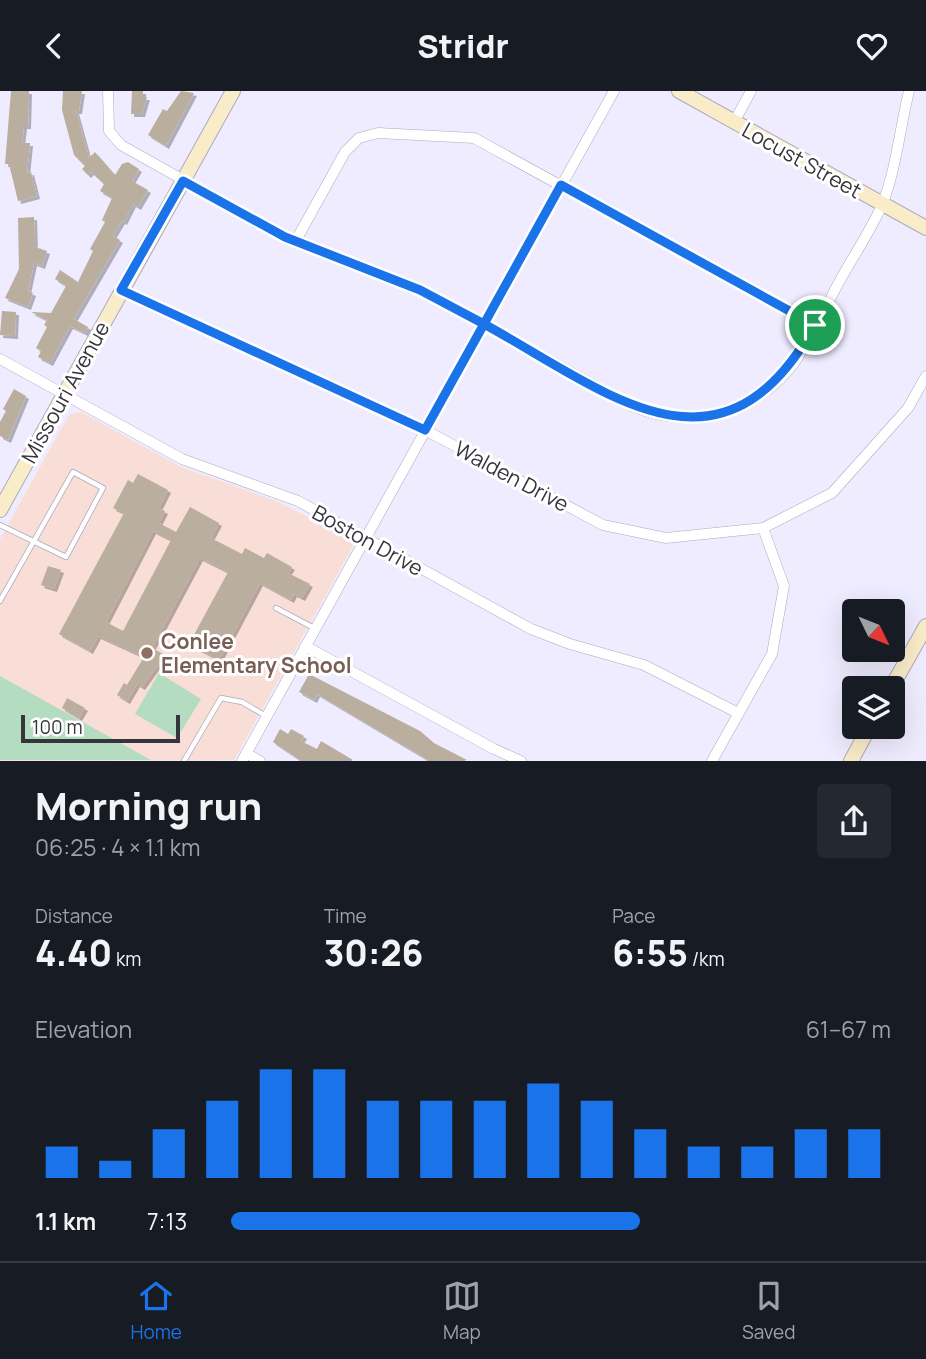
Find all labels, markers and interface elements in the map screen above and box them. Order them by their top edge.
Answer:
text: Stridr [417,24,509,68]
icon: back [35,27,73,65]
icon: heart [853,27,891,65]
street label: Locust Street [737,116,867,204]
pin [785,295,845,355]
icon: arrive [796,306,834,344]
street label: Missouri Avenue [14,316,116,468]
street label: Walden Drive [450,434,574,518]
street label: Boston Drive [308,498,428,582]
north arrow [842,599,905,661]
map controls [842,599,905,739]
place label: Conlee Elementary School [161,627,352,679]
marker: Conlee Elementary School [139,645,155,661]
button: layers [842,676,905,739]
scale bar [21,711,180,743]
text: 100 m [32,714,83,740]
text: Morning run [35,779,262,831]
button: share [817,784,891,858]
text: 06:25 · 4 × 1.1 km [35,831,201,863]
text: Distance [35,903,113,929]
text: Time [324,903,367,929]
text: Pace [612,903,655,929]
text: 4.40 [35,929,112,977]
text: 30:26 [324,929,423,977]
text: 6:55 [612,929,688,977]
text: km [112,946,141,972]
text: /km [688,946,725,972]
text: Elevation [35,1013,132,1045]
text: 61–67 m [806,1013,891,1045]
text: 1.1 km [35,1205,96,1237]
text: 7:13 [147,1205,187,1237]
tab: Home [131,1277,182,1345]
tab: Map [443,1277,481,1345]
tab: Saved [742,1277,795,1345]

